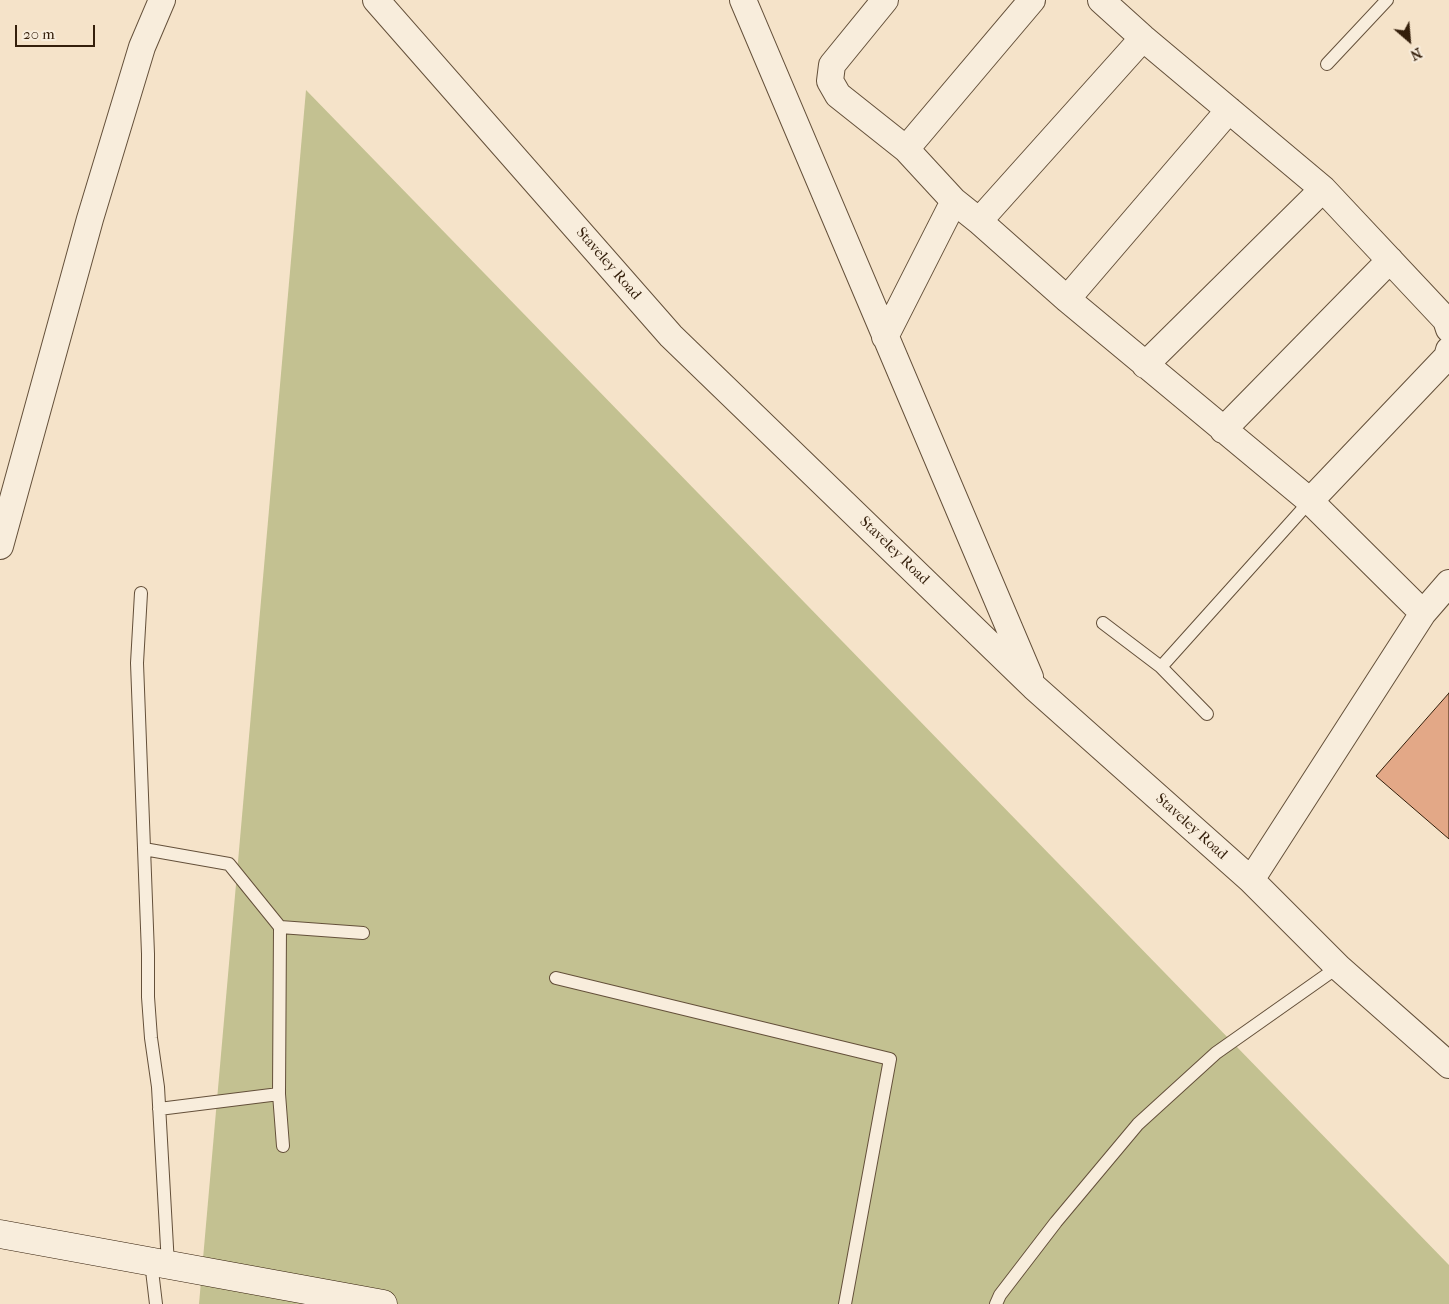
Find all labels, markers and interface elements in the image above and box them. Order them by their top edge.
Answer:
scale bar [18,15,98,47]
north arrow [1384,15,1434,65]
text: 20 m [23,25,55,43]
text: N [1407,44,1425,64]
street label: Staveley Road [572,224,644,304]
street label: Staveley Road [855,513,933,589]
street label: Staveley Road [1151,790,1231,864]

